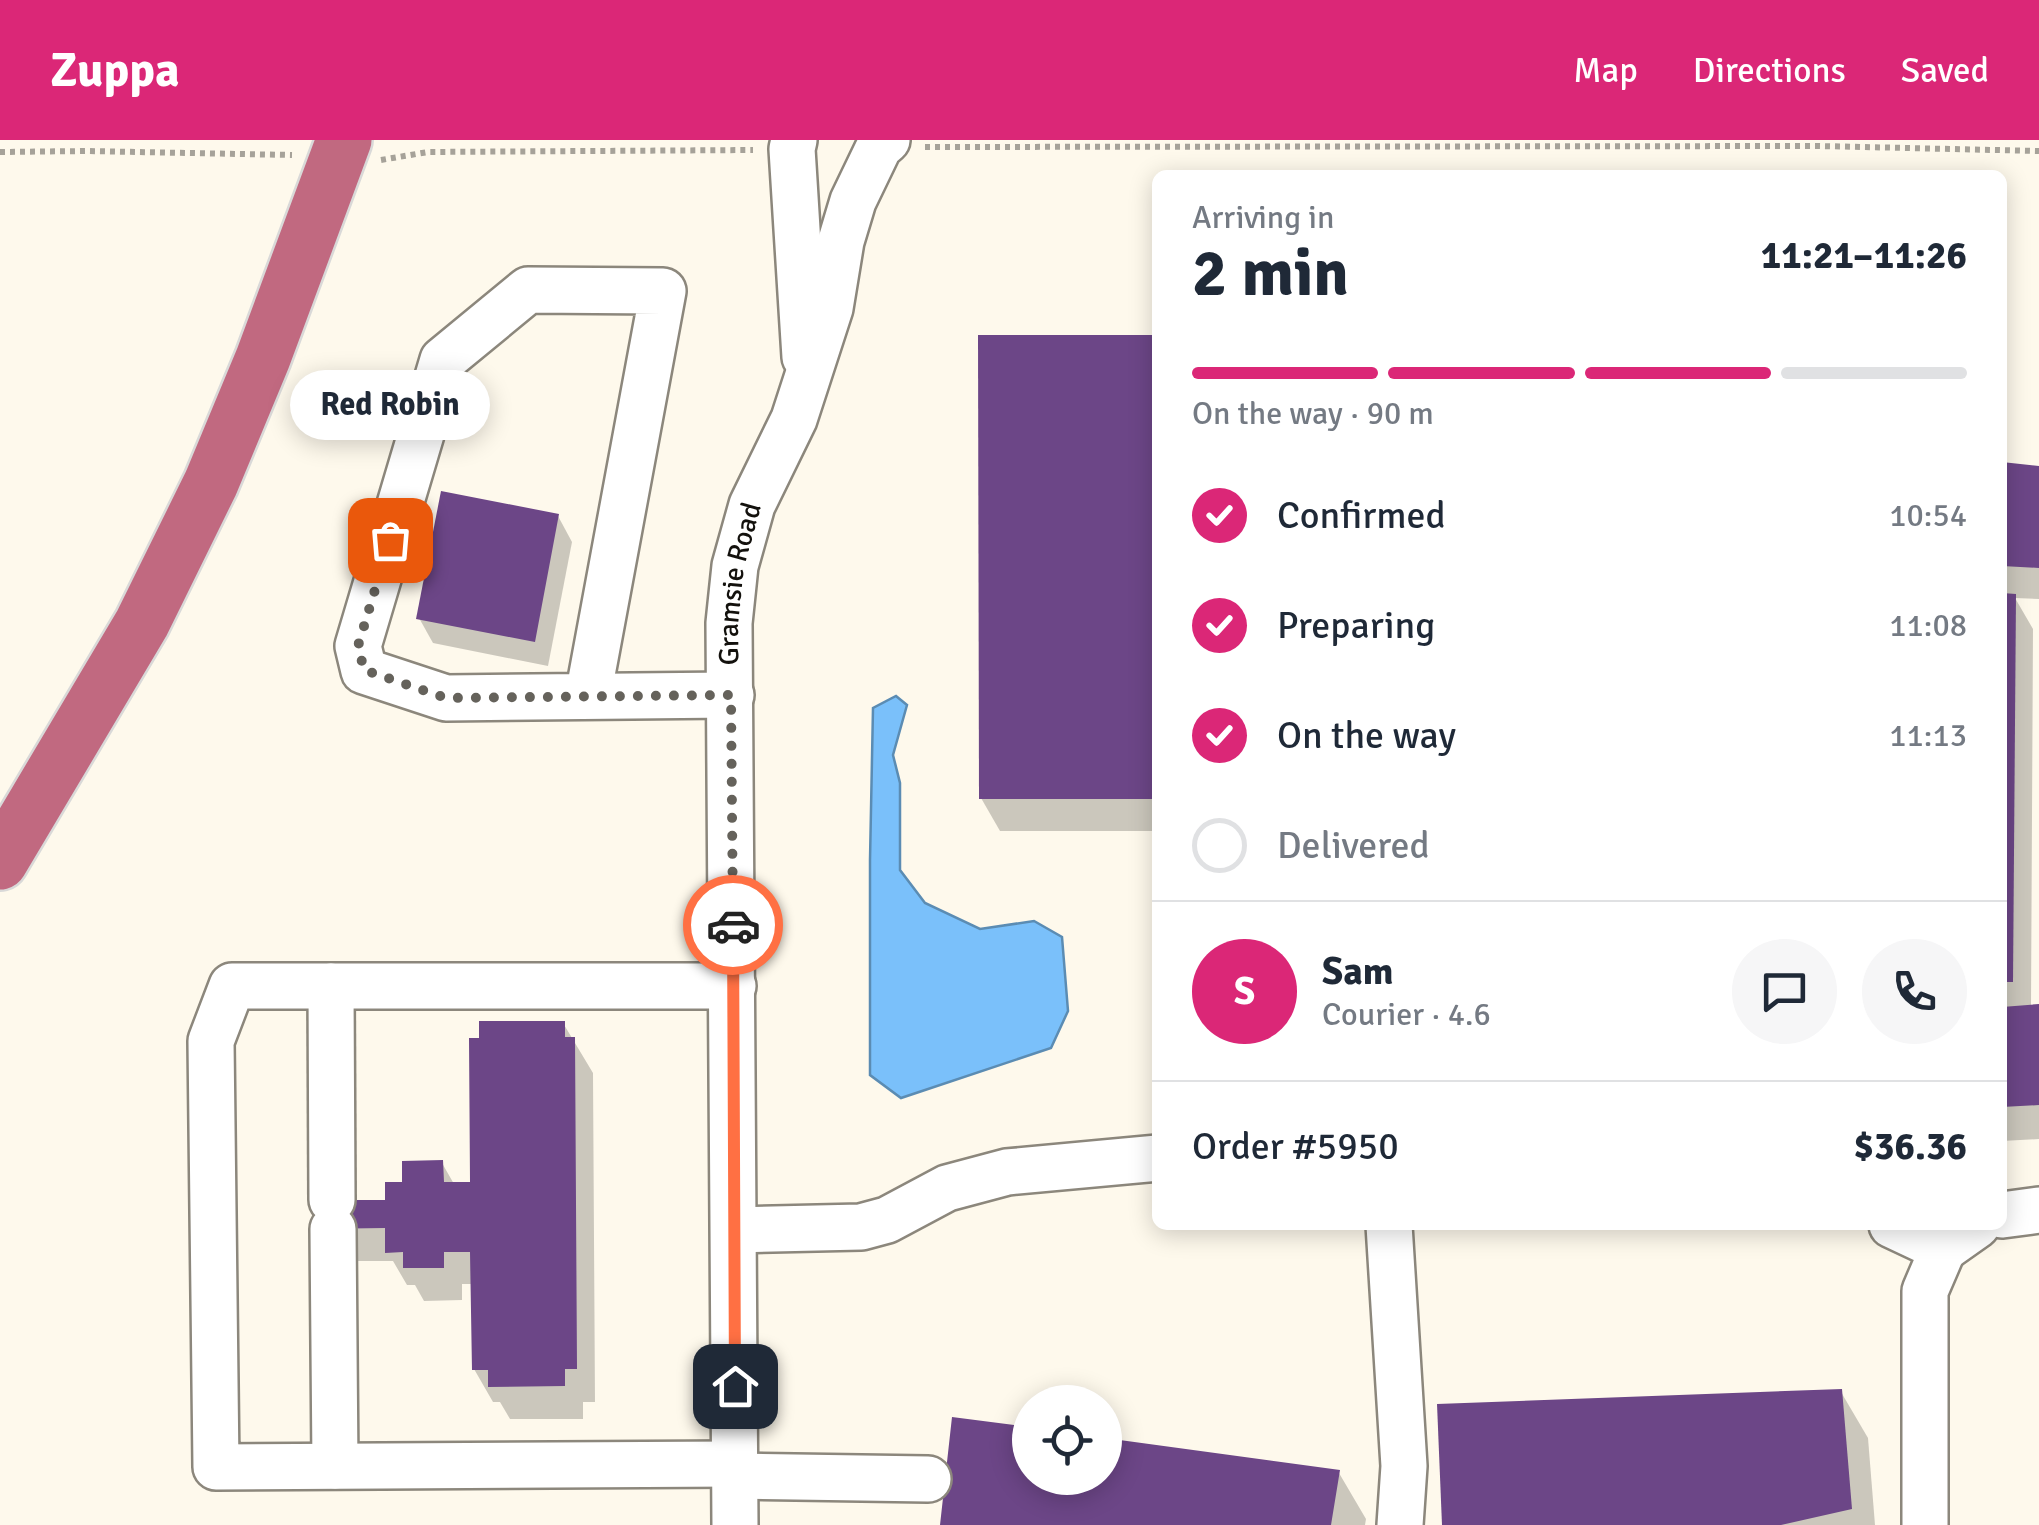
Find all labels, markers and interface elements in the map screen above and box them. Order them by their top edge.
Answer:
text: Zuppa [50,41,180,100]
text: Map [1573,49,1638,92]
text: Directions [1693,49,1846,92]
text: Saved [1901,49,1989,92]
text: Arriving in [1192,198,1334,237]
text: 11:21–11:26 [1761,232,1967,279]
text: 2 min [1192,234,1349,314]
callout: Red Robin [290,370,490,440]
text: Red Robin [320,385,460,424]
text: On the way · 90 m [1192,394,1434,433]
icon: check [1192,488,1247,543]
text: Confirmed [1277,492,1446,539]
text: 10:54 [1889,496,1967,535]
pin [348,498,433,583]
street label: Gramsie Road [712,499,769,665]
icon: bag [363,513,418,568]
icon: check [1192,598,1247,653]
text: Preparing [1277,602,1435,649]
text: 11:08 [1889,606,1967,645]
icon: check [1192,708,1247,763]
text: On the way [1277,712,1456,759]
text: 11:13 [1889,716,1967,755]
text: Delivered [1277,822,1430,869]
courier [683,875,783,975]
icon: car [706,898,761,953]
button: chat [1732,939,1837,1044]
button: phone [1862,939,1967,1044]
text: Sam [1322,948,1393,995]
text: S [1234,968,1255,1015]
text: Courier · 4.6 [1322,995,1491,1034]
text: Order #5950 [1192,1123,1399,1170]
text: $36.36 [1854,1123,1967,1170]
pin [693,1344,778,1429]
icon: home [708,1359,763,1414]
map controls [1012,1385,1122,1495]
button: locate [1012,1385,1122,1495]

